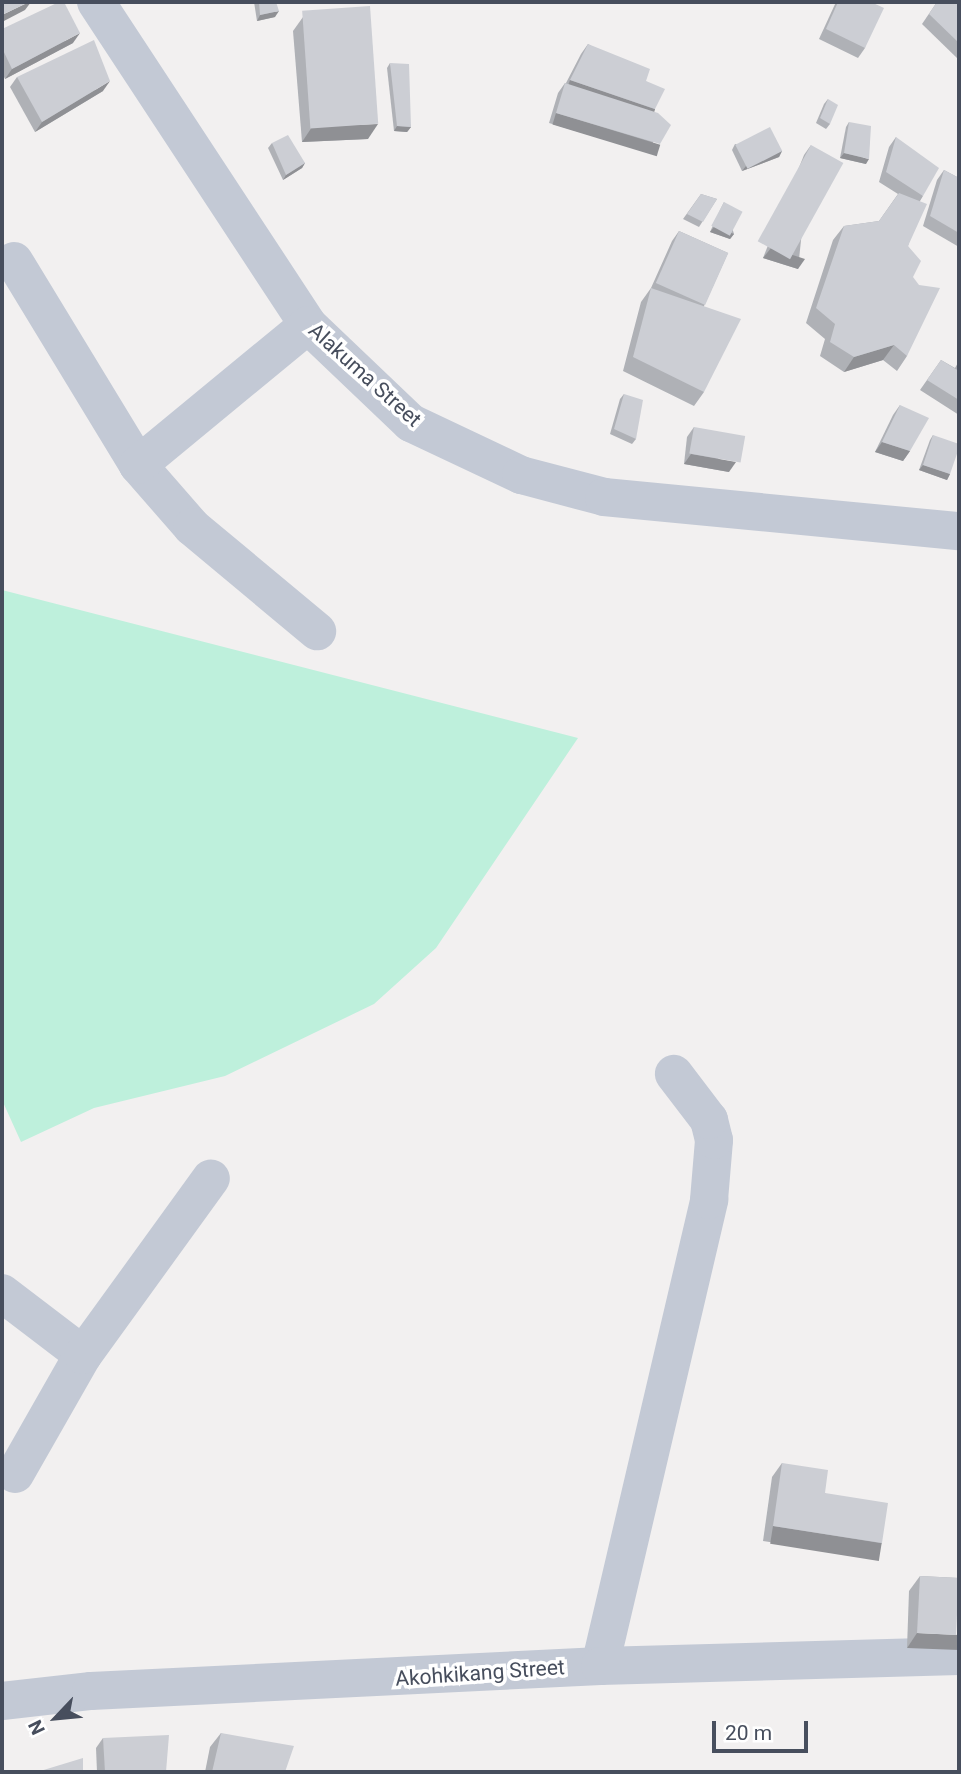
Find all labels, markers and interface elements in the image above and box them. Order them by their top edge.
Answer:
street label: Alakuma Street [303,318,427,432]
street label: Akohkikang Street [394,1655,566,1691]
north arrow [21,1683,91,1753]
scale bar [716,1708,812,1752]
text: N [23,1716,50,1738]
text: 20 m [725,1721,772,1745]

